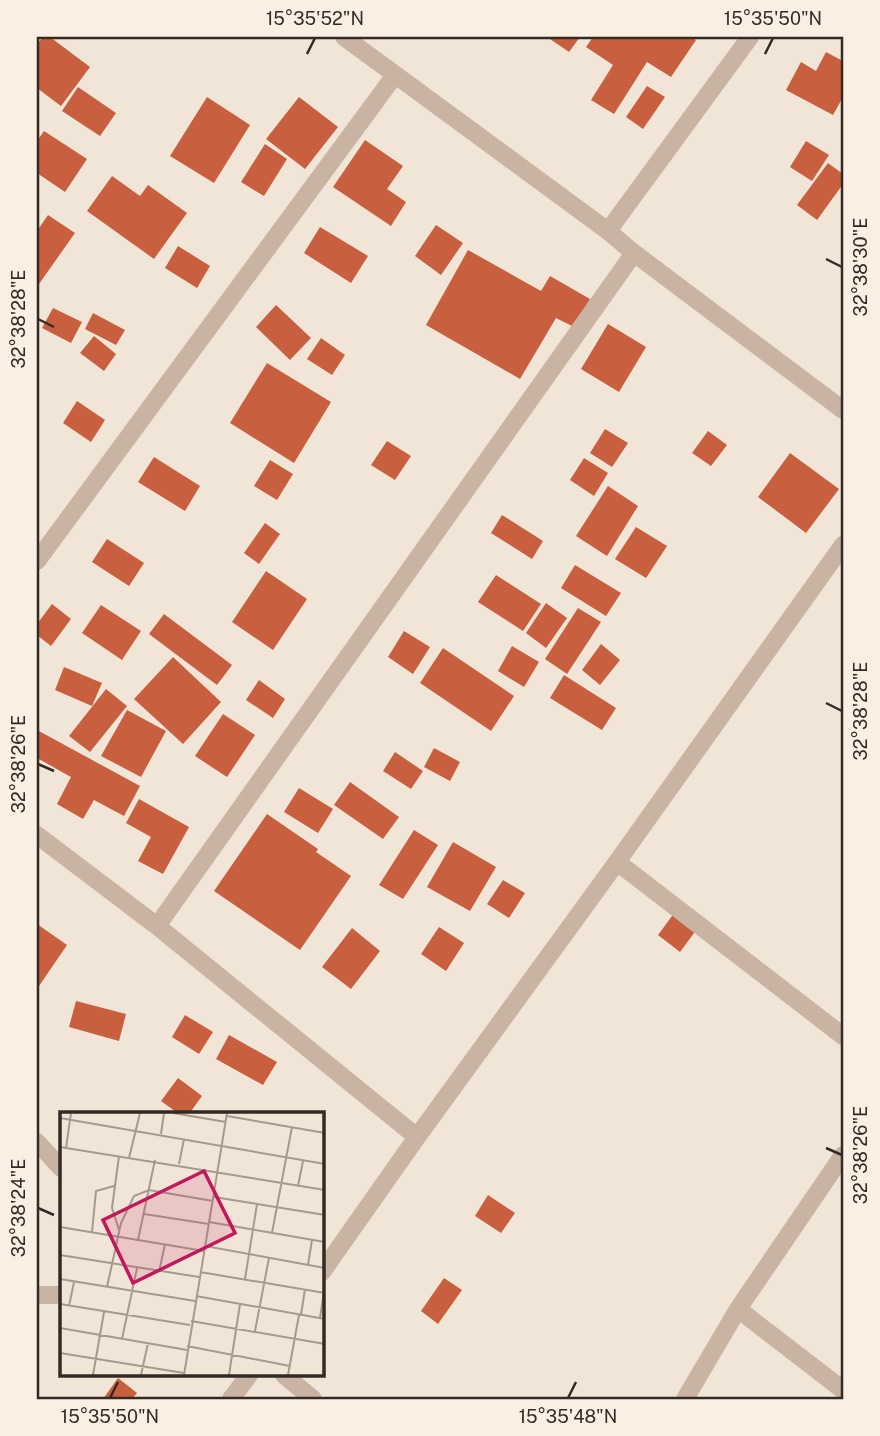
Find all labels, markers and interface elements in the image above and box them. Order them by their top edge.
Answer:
text: 15°35'52"N [266,8,364,29]
text: 15°35'50"N [724,8,822,29]
text: 32°38'30"E [850,218,871,316]
text: 32°38'28"E [8,270,29,368]
text: 32°38'28"E [850,662,871,760]
text: 32°38'26"E [8,715,29,813]
text: 32°38'26"E [850,1106,871,1204]
inset map [60,1112,324,1376]
text: 32°38'24"E [8,1159,29,1257]
text: 15°35'50"N [61,1406,159,1427]
text: 15°35'48"N [519,1406,617,1427]

